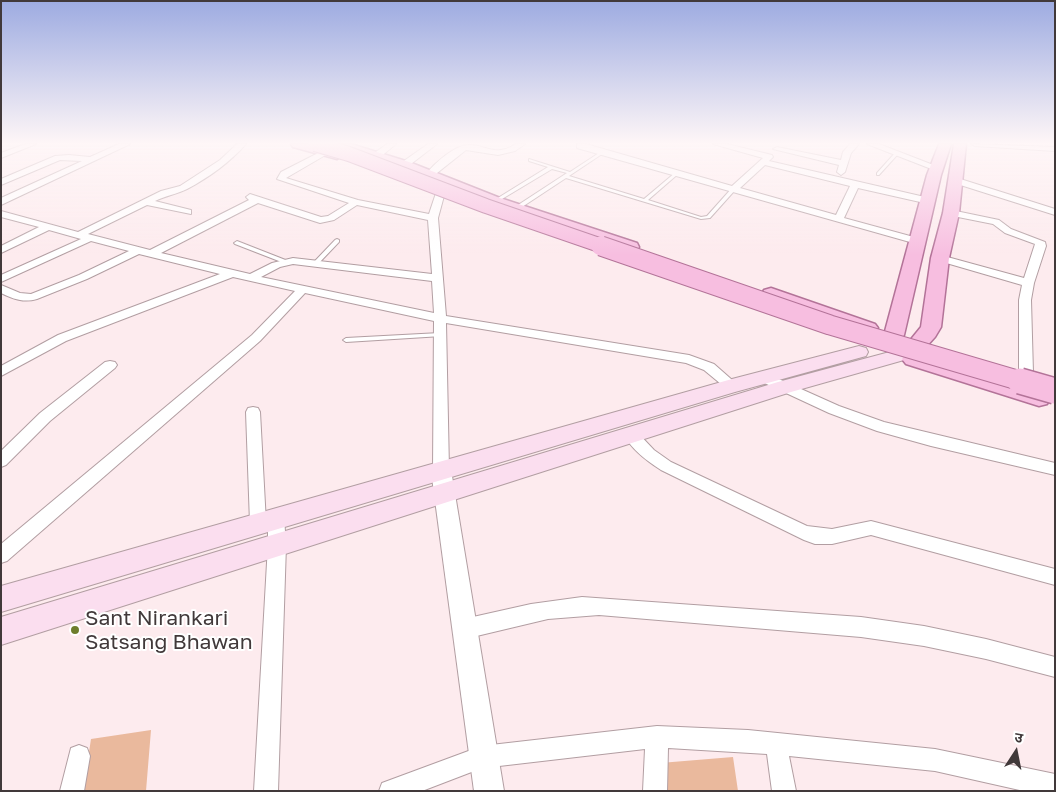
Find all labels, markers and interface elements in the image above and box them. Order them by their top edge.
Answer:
place label: Sant Nirankari Satsang Bhawan [85,605,253,655]
marker: Sant Nirankari Satsang Bhawan [69,624,81,636]
north arrow [991,727,1041,777]
text: उ [1013,728,1025,746]

